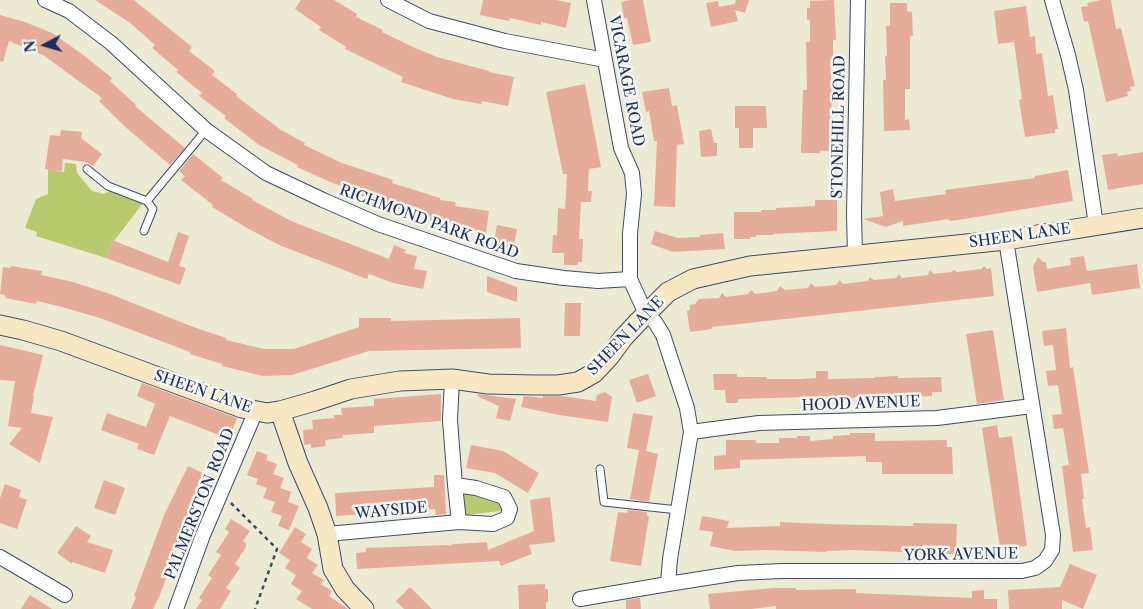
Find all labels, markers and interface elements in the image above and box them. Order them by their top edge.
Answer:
street label: VICARAGE ROAD [604,14,648,148]
north arrow [20,20,70,70]
text: N [20,40,40,54]
street label: STONEHILL ROAD [829,55,849,199]
street label: RICHMOND PARK ROAD [337,181,521,263]
street label: SHEEN LANE [968,220,1072,252]
street label: SHEEN LANE [584,293,668,379]
street label: SHEEN LANE [152,367,254,417]
street label: HOOD AVENUE [801,393,921,415]
street label: PALMERSTON ROAD [161,426,239,582]
street label: WAYSIDE [354,499,428,523]
street label: YORK AVENUE [904,545,1018,565]

